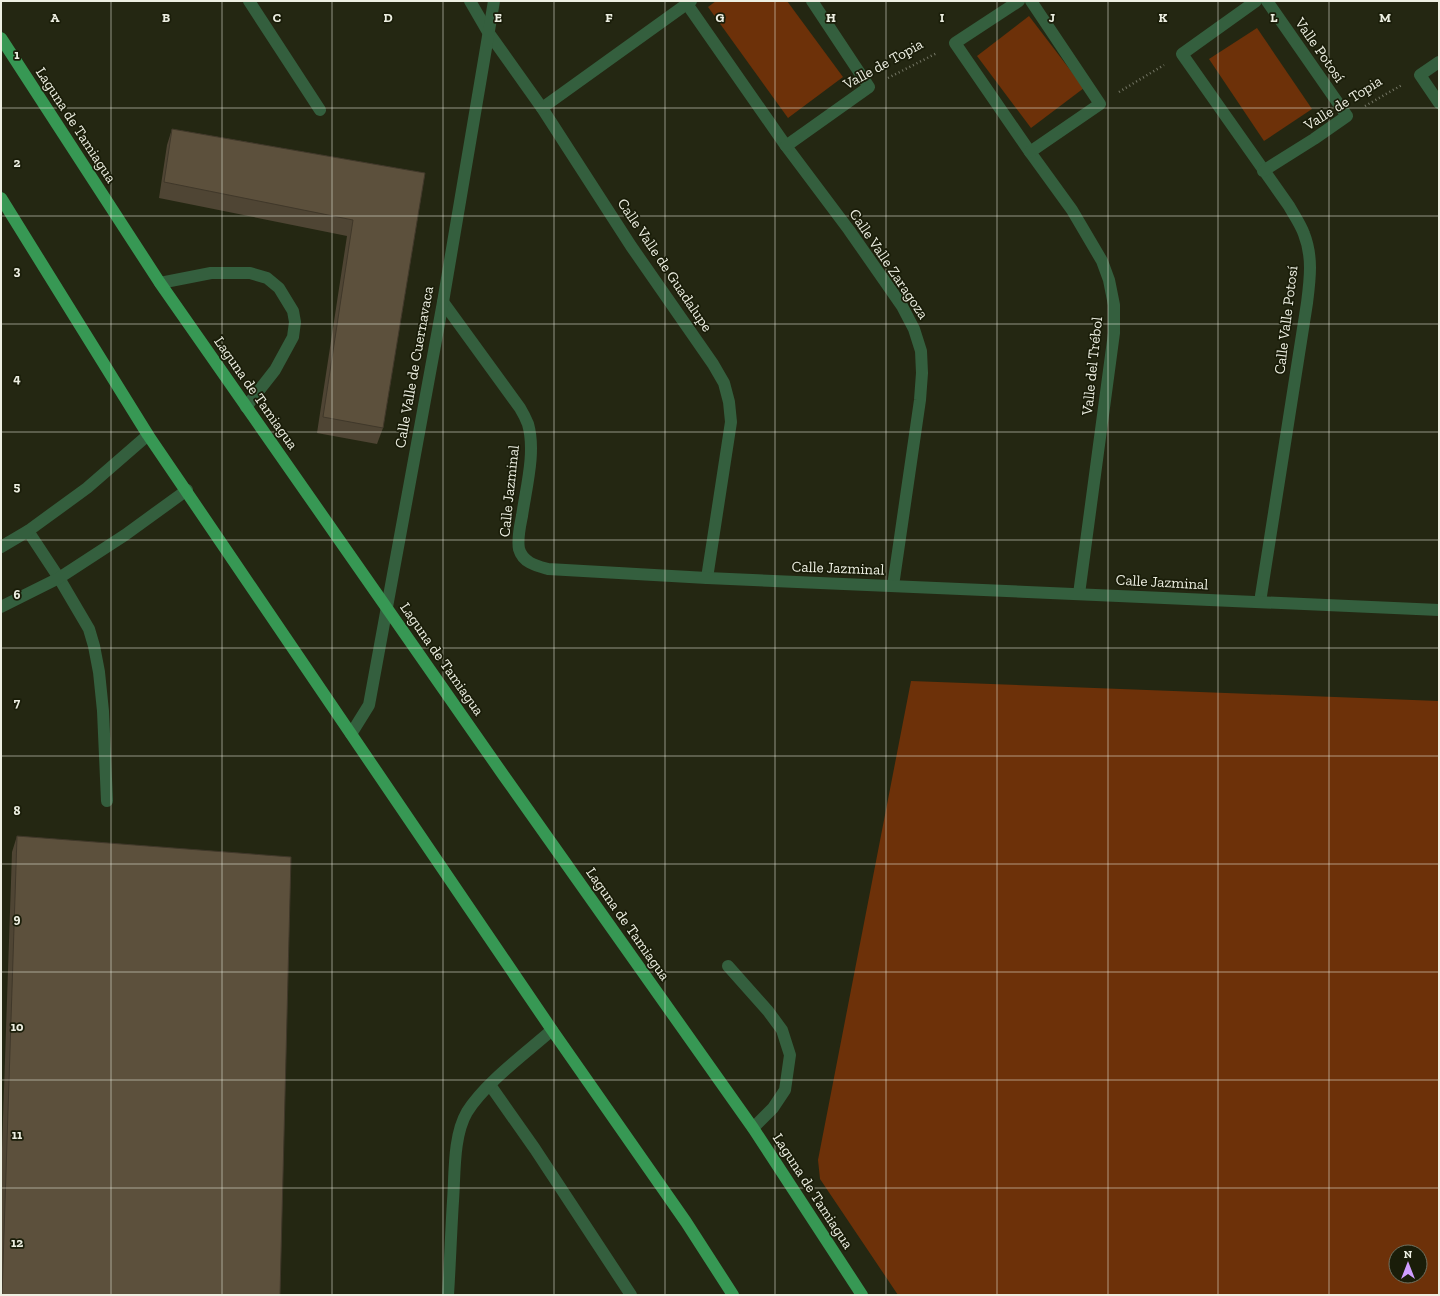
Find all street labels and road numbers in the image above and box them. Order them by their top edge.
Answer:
street label: Valle Potosí [1291,14,1349,86]
street label: Valle de Topia [839,35,926,94]
street label: Laguna de Tamiagua [32,64,120,186]
street label: Valle de Topia [1300,72,1385,135]
street label: Calle Valle de Guadalupe [614,195,716,335]
street label: Calle Valle Zaragoza [846,206,932,322]
street label: Calle Valle Potosí [1270,265,1302,375]
street label: Calle Valle de Cuernavaca [391,285,437,449]
street label: Valle del Trébol [1078,316,1106,417]
street label: Laguna de Tamiagua [210,333,302,453]
street label: Calle Jazminal [495,444,523,538]
street label: Calle Jazminal [791,557,885,579]
street label: Calle Jazminal [1115,571,1209,593]
street label: Laguna de Tamiagua [396,599,488,719]
street label: Laguna de Tamiagua [582,864,674,984]
street label: Laguna de Tamiagua [769,1130,857,1252]

